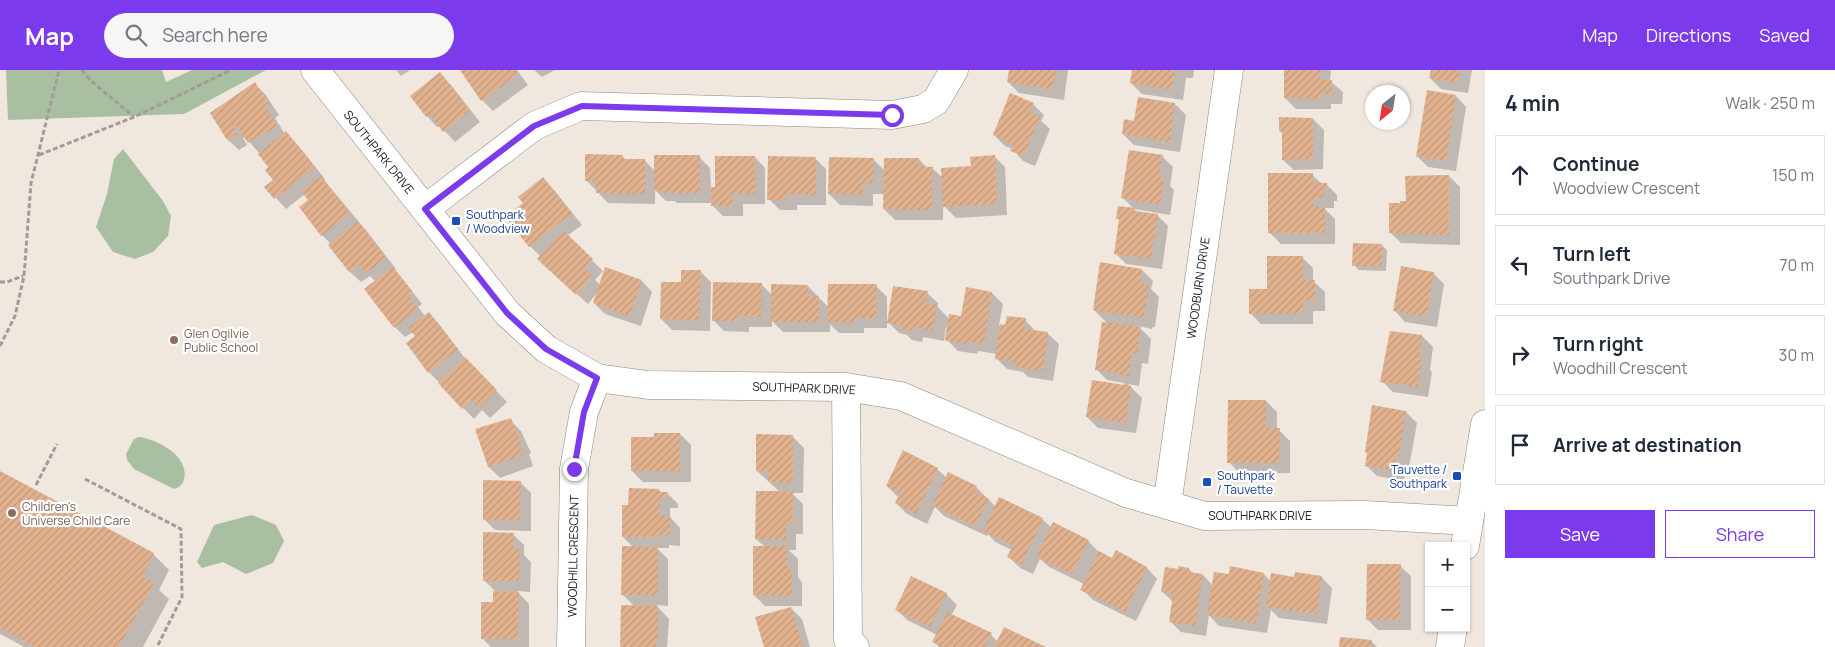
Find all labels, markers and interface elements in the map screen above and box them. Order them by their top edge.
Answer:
search box [104,13,454,58]
text: Map [25,19,74,52]
icon: search [122,21,150,49]
text: Search here [162,22,268,48]
text: Map [1582,23,1618,47]
text: Directions [1646,23,1731,47]
text: Saved [1759,23,1810,47]
north arrow [1365,85,1410,130]
text: 4 min [1505,89,1560,117]
text: Walk · 250 m [1725,92,1815,114]
route start [881,104,904,127]
street label: SOUTHPARK DRIVE [340,106,418,198]
text: Continue [1553,151,1639,177]
icon: ahead [1506,161,1534,189]
text: 150 m [1772,164,1814,186]
text: Woodview Crescent [1553,177,1700,199]
place label: Southpark / Woodview [466,206,530,237]
marker: Southpark / Woodview [450,215,462,227]
street label: WOODBURN DRIVE [1182,236,1214,340]
text: Turn left [1553,241,1631,267]
icon: left [1506,251,1534,279]
text: 70 m [1779,254,1814,276]
text: Southpark Drive [1553,267,1670,289]
place label: Glen Ogilvie Public School [184,325,258,356]
text: Turn right [1553,331,1643,357]
marker: Glen Ogilvie Public School [168,334,180,346]
icon: right [1506,341,1534,369]
text: 30 m [1779,344,1814,366]
text: Woodhill Crescent [1553,357,1688,379]
street label: SOUTHPARK DRIVE [752,378,856,398]
icon: arrive [1506,431,1534,459]
text: Arrive at destination [1553,432,1742,458]
route end [563,458,586,481]
place label: Tauvette / Southpark [1389,461,1448,492]
place label: Southpark / Tauvette [1217,467,1276,498]
marker: Tauvette / Southpark [1451,470,1463,482]
marker: Southpark / Tauvette [1201,476,1213,488]
street label: WOODHILL CRESCENT [563,494,583,617]
place label: Children's Universe Child Care [22,498,130,529]
marker: Children's Universe Child Care [6,507,18,519]
street label: SOUTHPARK DRIVE [1208,507,1312,524]
button: Save [1505,510,1655,558]
button: Share [1665,510,1815,558]
map controls [1425,542,1470,632]
button: + [1425,542,1470,587]
button: − [1425,587,1470,632]

